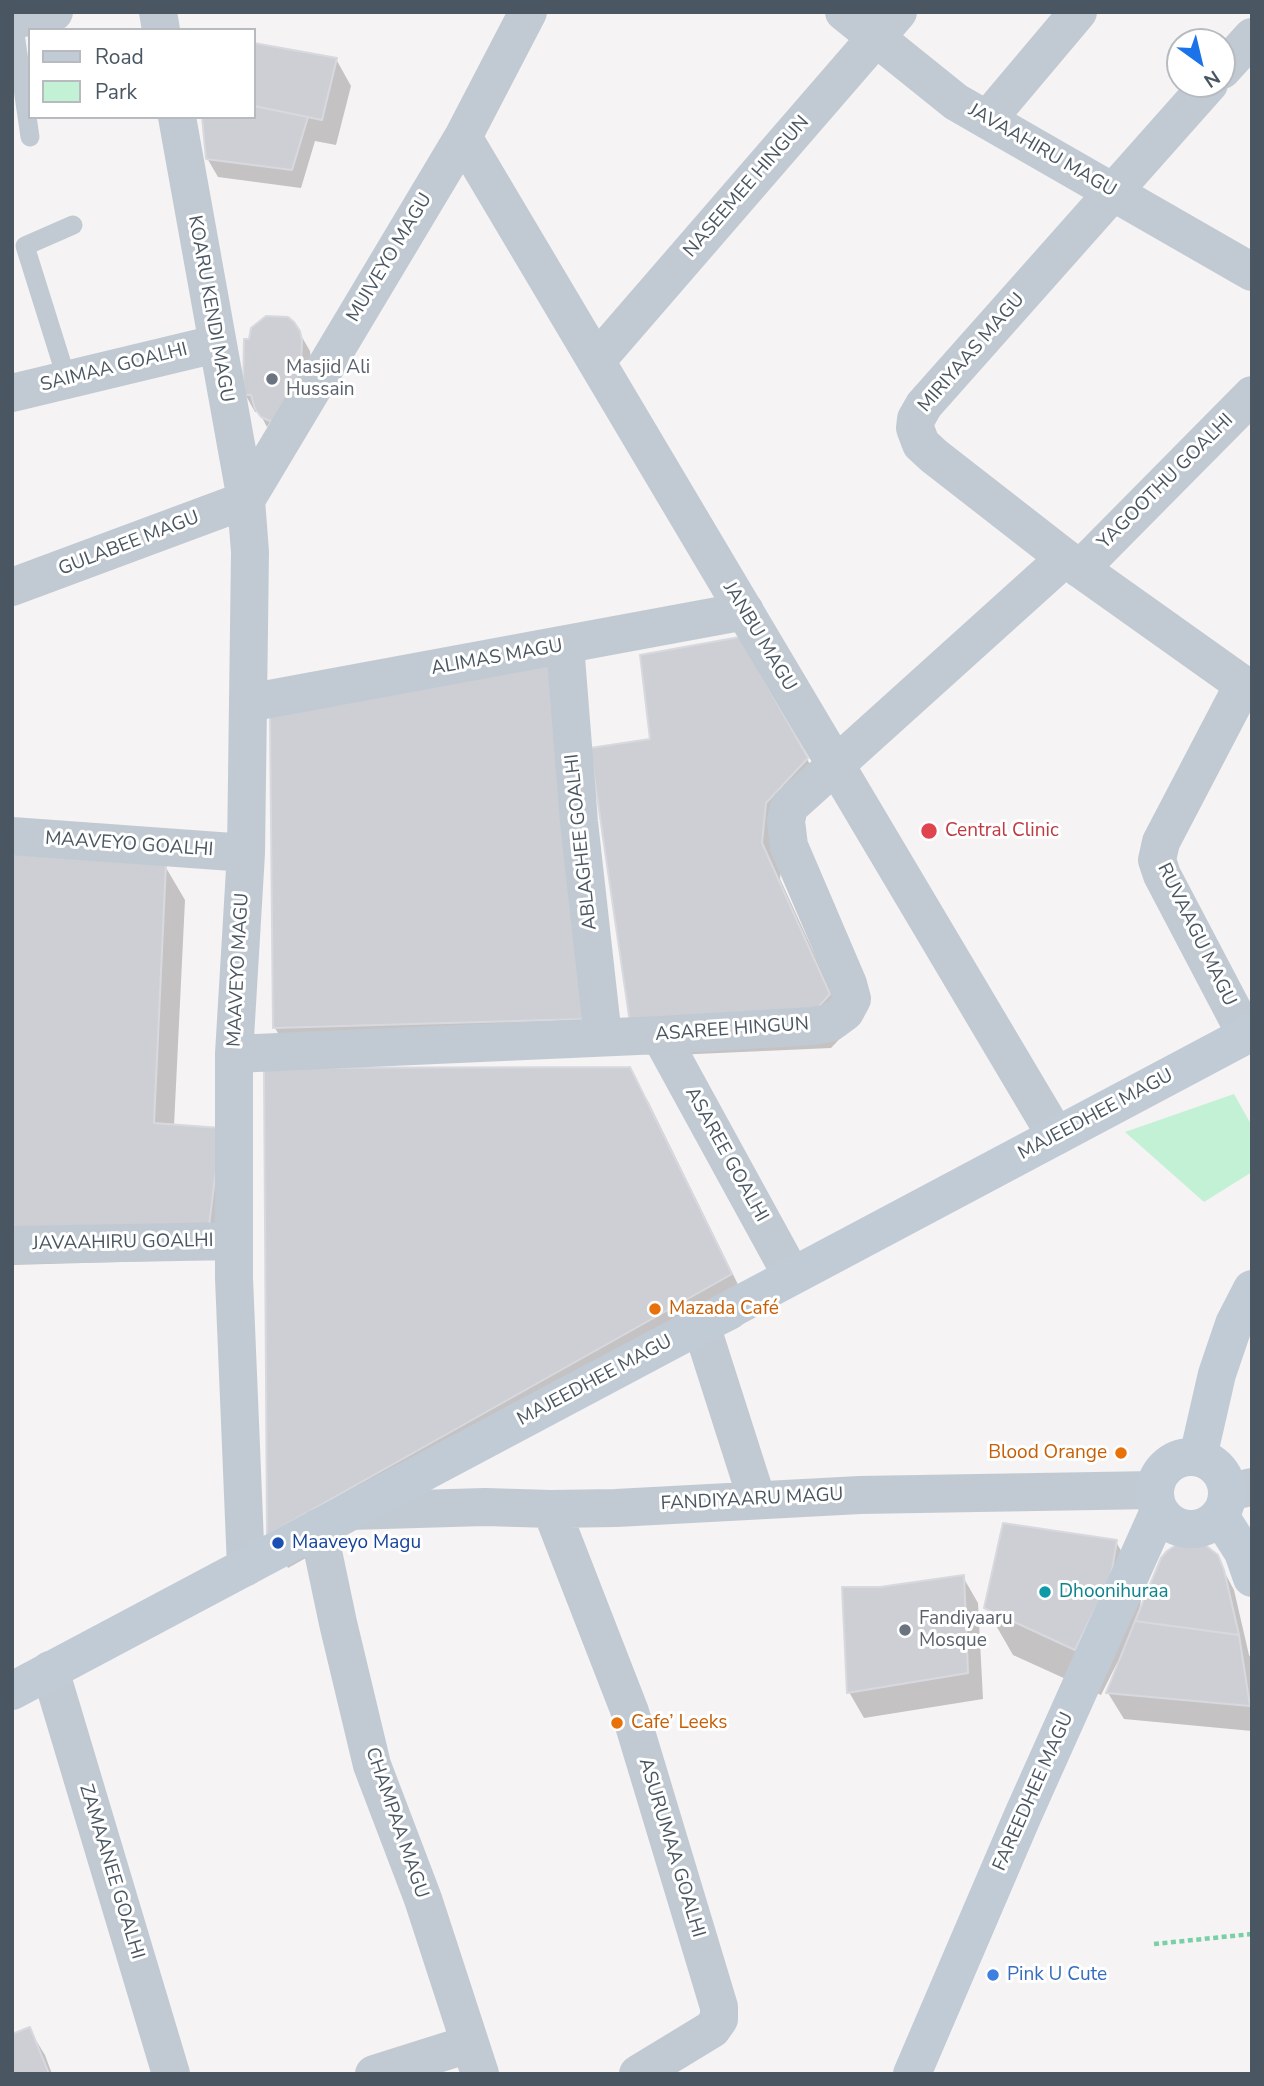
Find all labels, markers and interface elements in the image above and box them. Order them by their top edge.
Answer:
legend [28,28,256,119]
north arrow [1166,28,1236,98]
text: Road [95,43,144,71]
text: N [1198,64,1225,94]
text: Park [95,78,137,106]
street label: JAVAAHIRU MAGU [964,99,1120,203]
street label: NASEEMEE HINGUN [679,112,815,262]
street label: MUIVEYO MAGU [343,189,437,327]
street label: KOARU KENDI MAGU [182,214,238,404]
street label: MIRIYAAS MAGU [914,289,1030,417]
street label: SAIMAA GOALHI [38,339,190,397]
place label: Masjid Ali Hussain [286,357,370,401]
marker: Masjid Ali Hussain [264,371,280,387]
street label: YAGOOTHU GOALHI [1094,410,1238,554]
street label: GULABEE MAGU [55,507,203,581]
street label: JANBU MAGU [718,578,800,696]
street label: ALIMAS MAGU [430,635,564,681]
street label: ABLAGHEE GOALHI [561,753,603,931]
place label: Central Clinic [945,820,1059,842]
marker: Central Clinic [919,821,939,841]
street label: MAAVEYO GOALHI [44,828,214,862]
street label: RUVAAGU MAGU [1152,860,1240,1010]
street label: MAAVEYO MAGU [224,892,254,1048]
street label: ASAREE HINGUN [654,1013,810,1047]
street label: MAJEEDHEE MAGU [1015,1065,1177,1165]
street label: ASAREE GOALHI [680,1084,772,1226]
street label: JAVAAHIRU GOALHI [32,1230,214,1256]
place label: Mazada Café [669,1298,779,1320]
marker: Mazada Café [647,1301,663,1317]
street label: MAJEEDHEE MAGU [514,1331,676,1431]
place label: Blood Orange [988,1442,1107,1464]
marker: Blood Orange [1113,1445,1129,1461]
street label: FANDIYAARU MAGU [660,1484,844,1516]
place label: Maaveyo Magu [292,1532,421,1554]
marker: Maaveyo Magu [270,1535,286,1551]
place label: Dhoonihuraa [1059,1581,1169,1603]
marker: Dhoonihuraa [1037,1584,1053,1600]
place label: Fandiyaaru Mosque [919,1608,1013,1652]
marker: Fandiyaaru Mosque [897,1622,913,1638]
street label: FAREEDHEE MAGU [989,1709,1079,1875]
place label: Cafe’ Leeks [631,1712,727,1734]
marker: Cafe’ Leeks [609,1715,625,1731]
street label: CHAMPAA MAGU [359,1745,433,1901]
street label: ASURUMAA GOALHI [633,1756,709,1940]
street label: ZAMAANEE GOALHI [74,1782,148,1962]
place label: Pink U Cute [1007,1964,1107,1986]
marker: Pink U Cute [985,1967,1001,1983]

